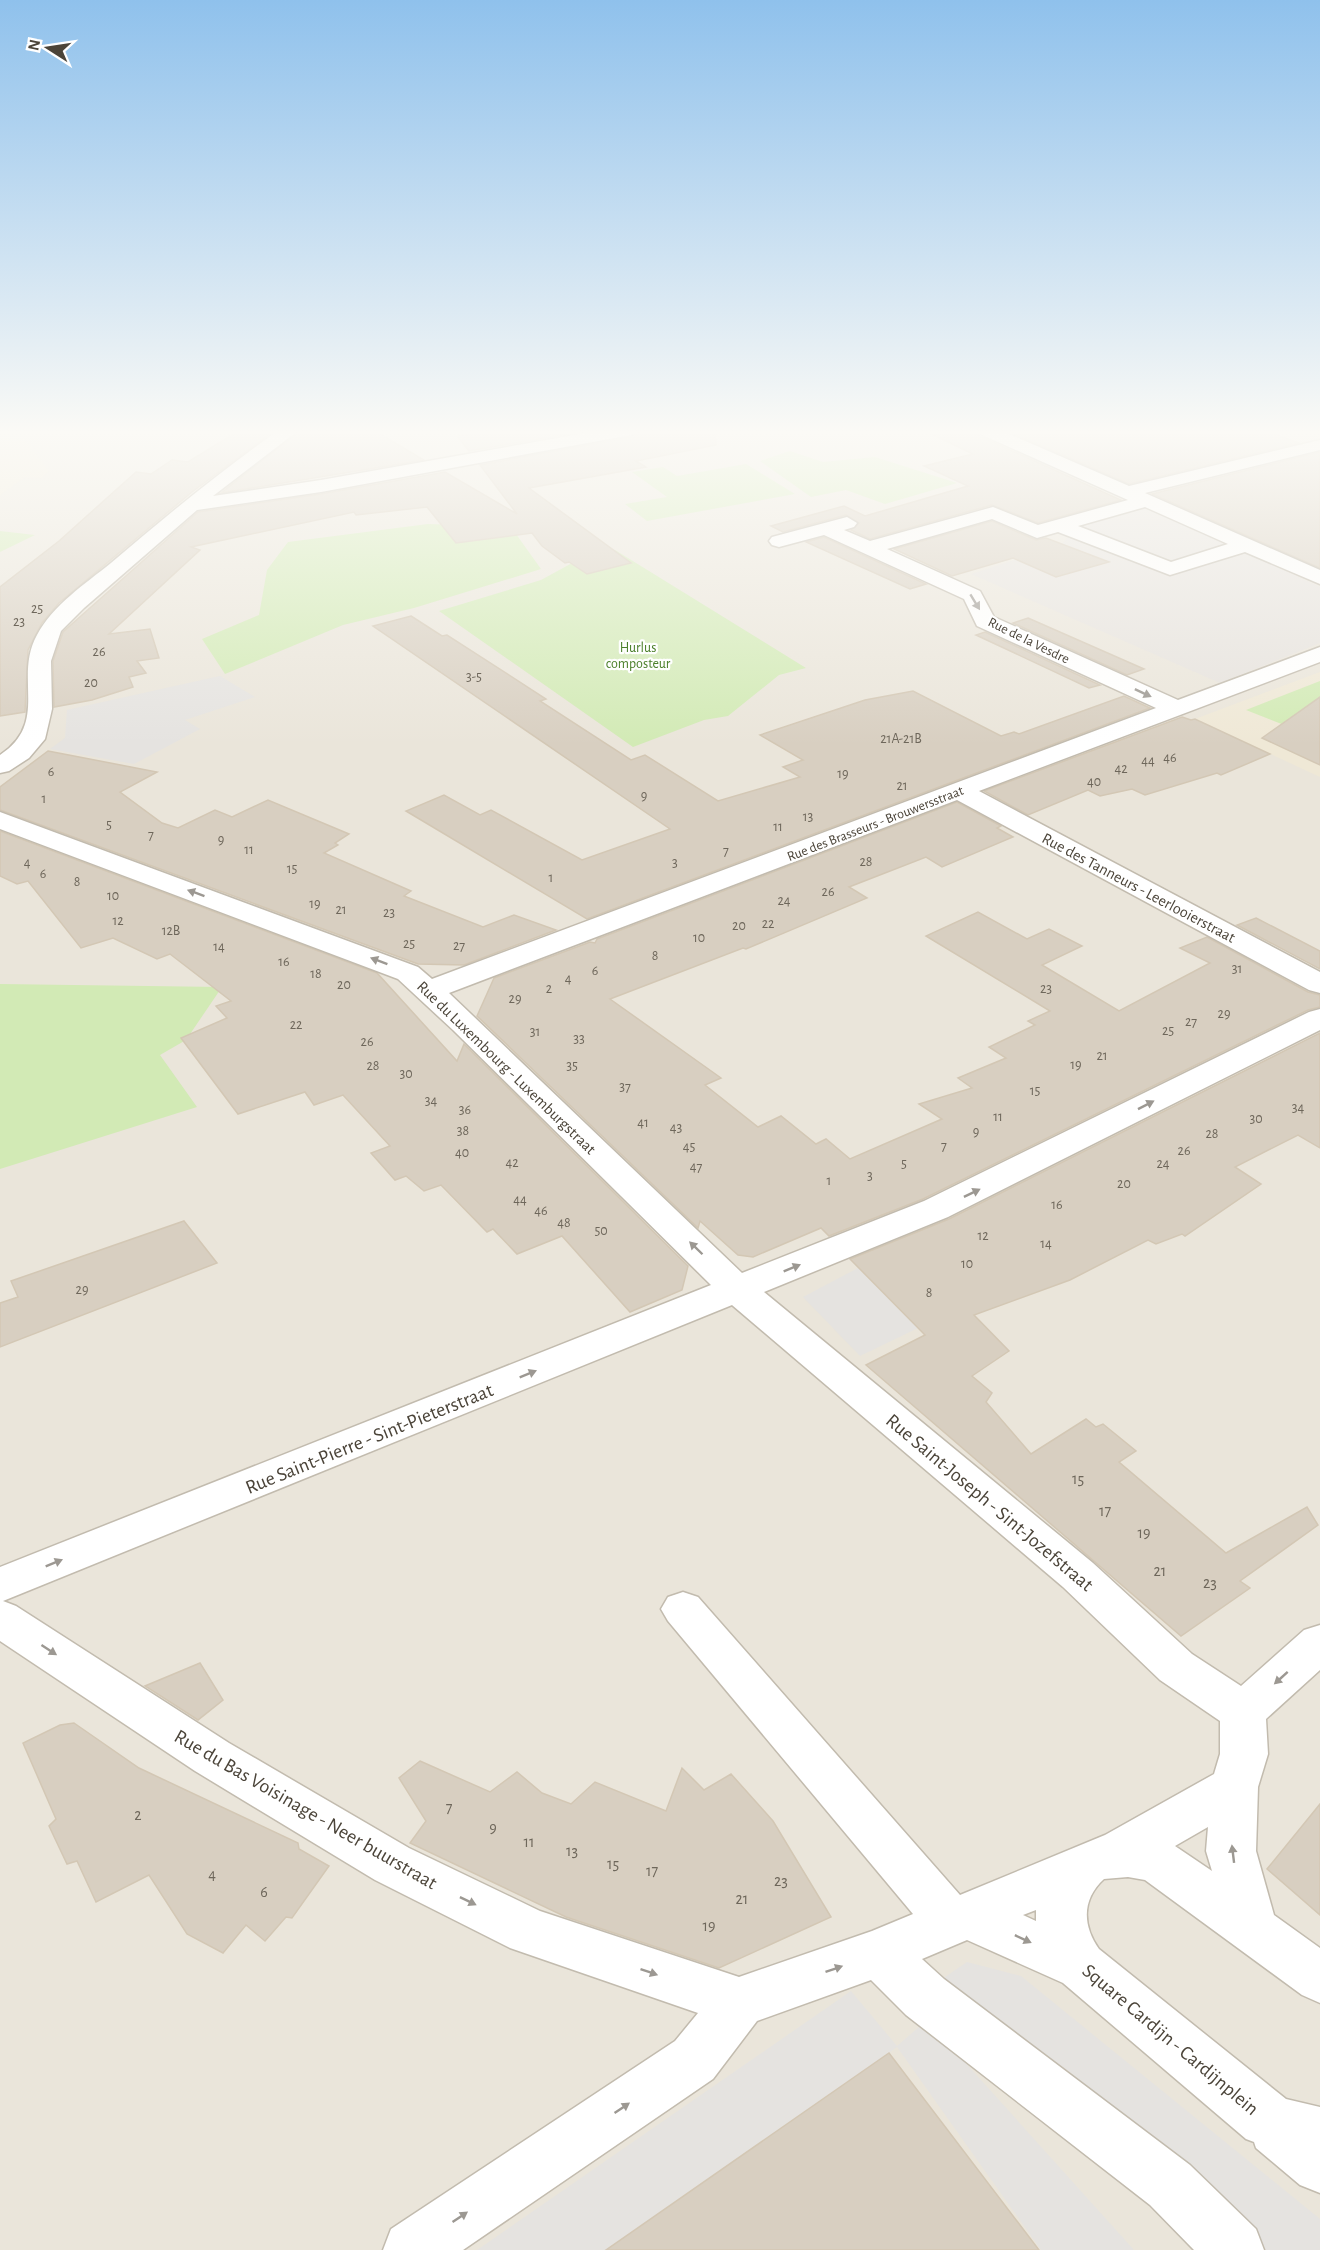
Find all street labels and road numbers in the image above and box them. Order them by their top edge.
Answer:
street label: Rue de la Vesdre [986,615,1072,667]
street label: Rue des Brasseurs - Brouwersstraat [785,784,966,864]
street label: Rue des Tanneurs - Leerlooierstraat [1039,830,1238,946]
street label: Rue du Luxembourg - Luxemburgstraat [414,978,599,1157]
street label: Rue Saint-Pierre - Sint-Pieterstraat [243,1380,497,1498]
street label: Rue Saint-Joseph - Sint-Jozefstraat [882,1410,1097,1596]
street label: Rue du Bas Voisinage - Neer buurstraat [171,1726,441,1894]
street label: Square Cardijn - Cardijnplein [1078,1960,1262,2119]

